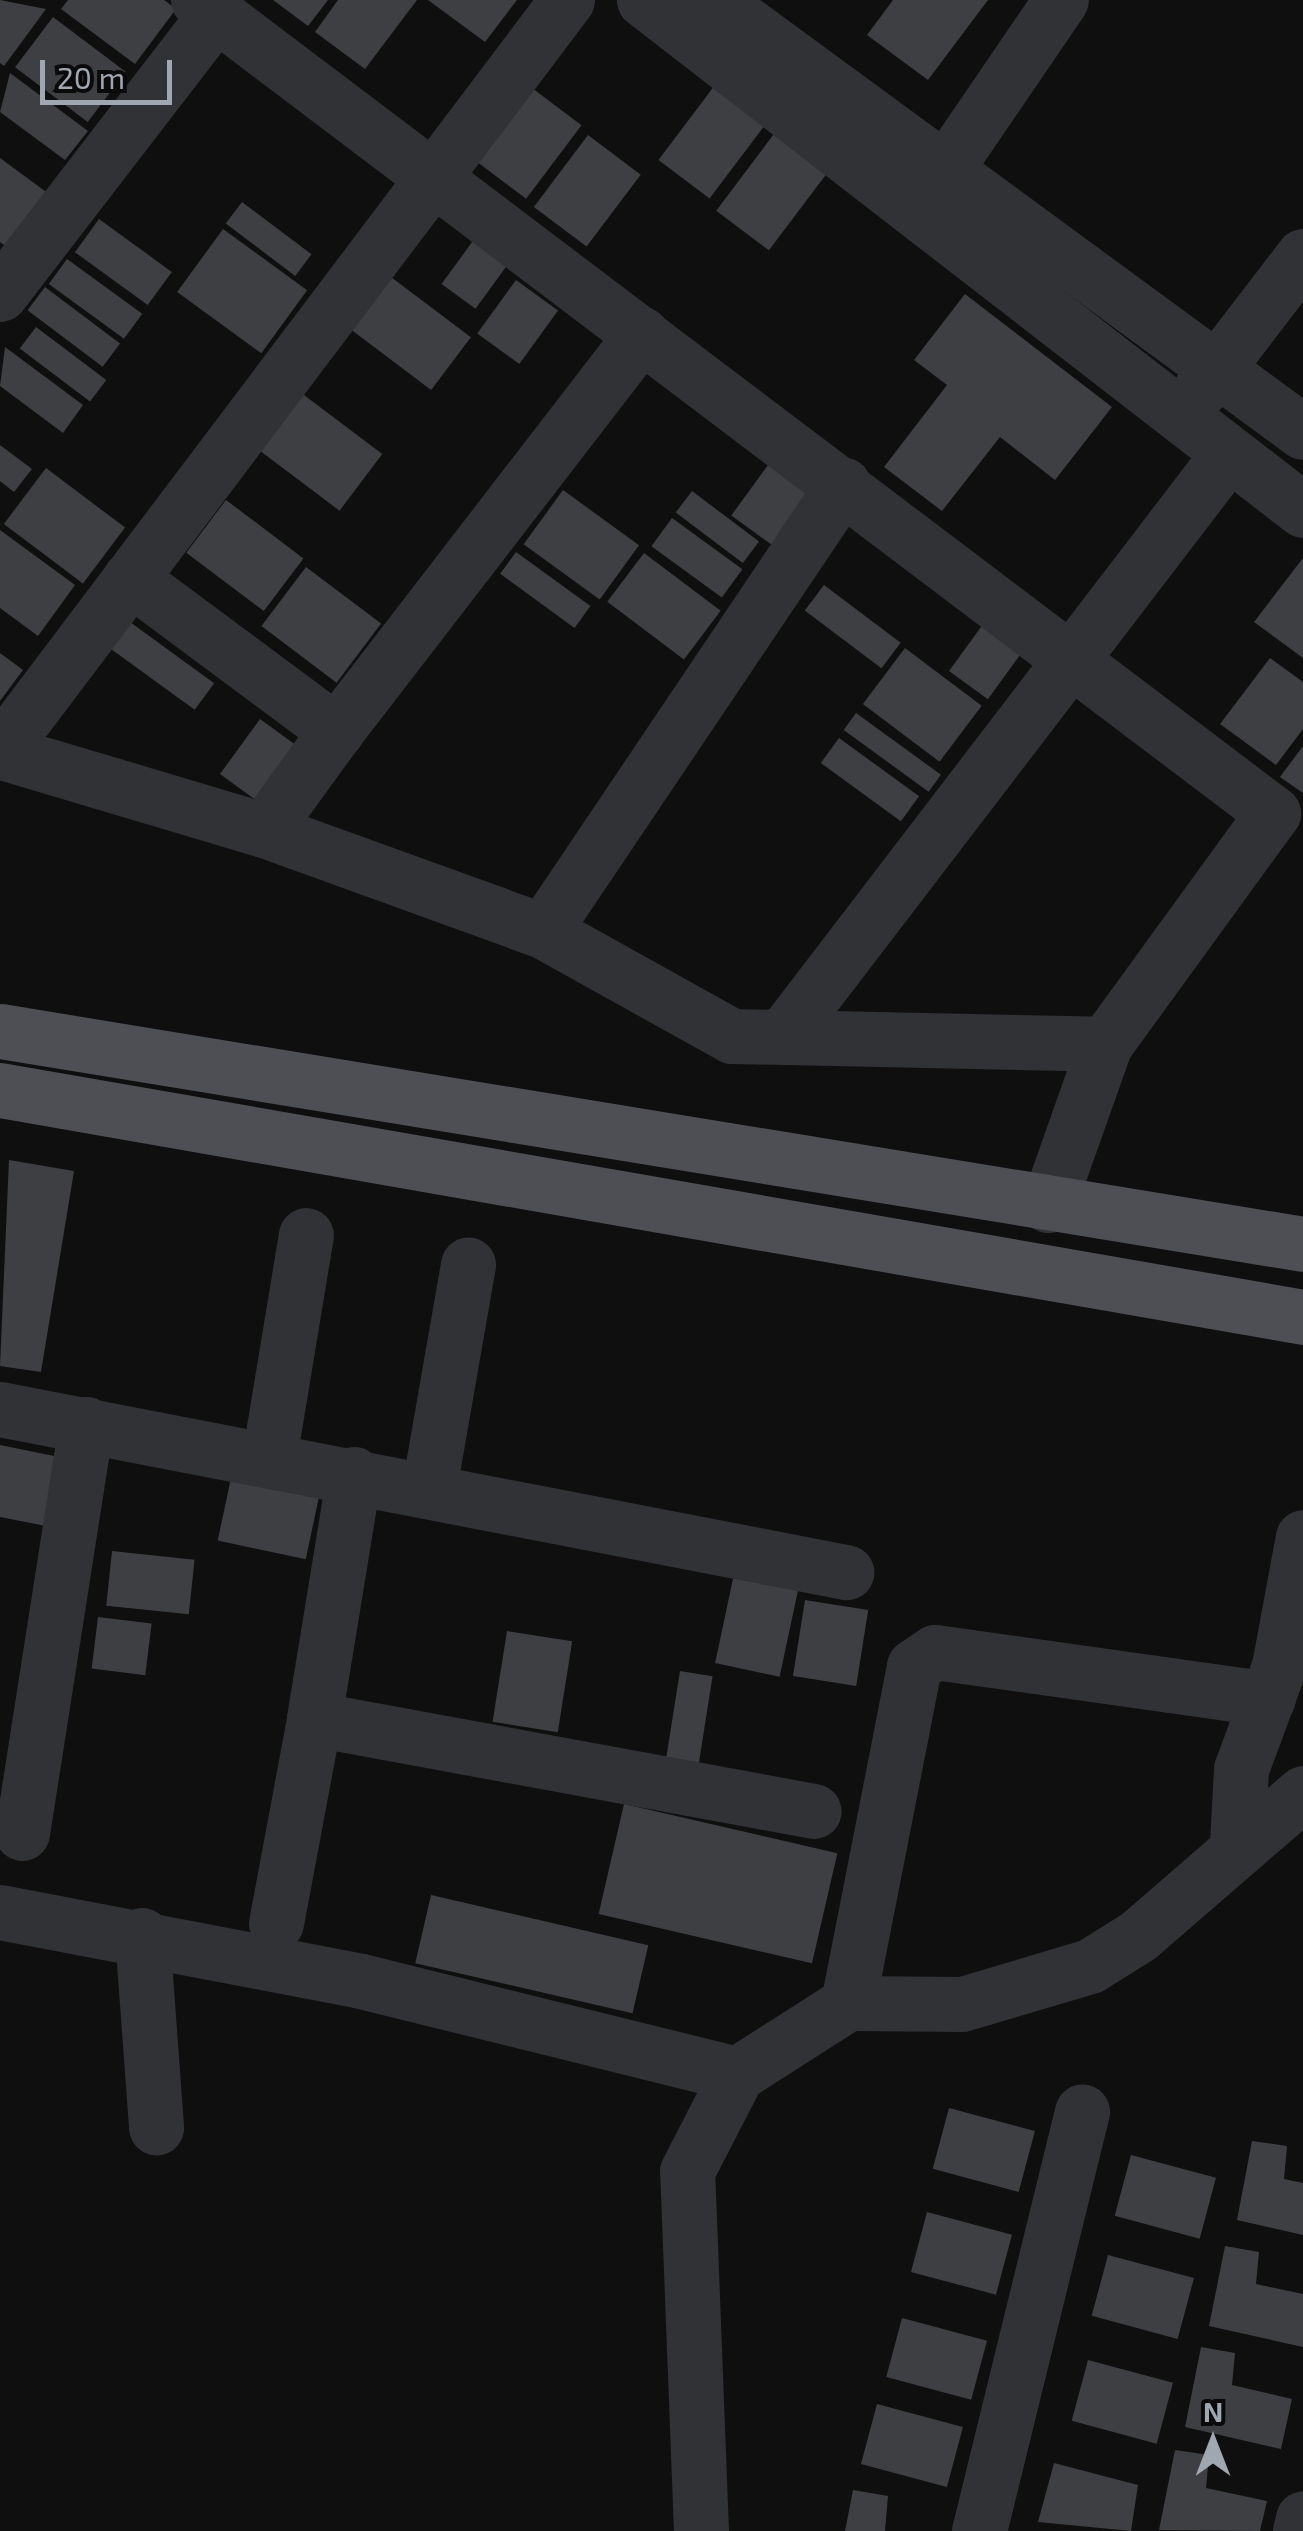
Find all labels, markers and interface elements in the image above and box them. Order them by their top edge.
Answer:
scale bar [45,40,178,102]
text: 20 m [57,59,125,95]
north arrow [1163,2391,1263,2491]
text: N [1203,2394,1223,2428]

